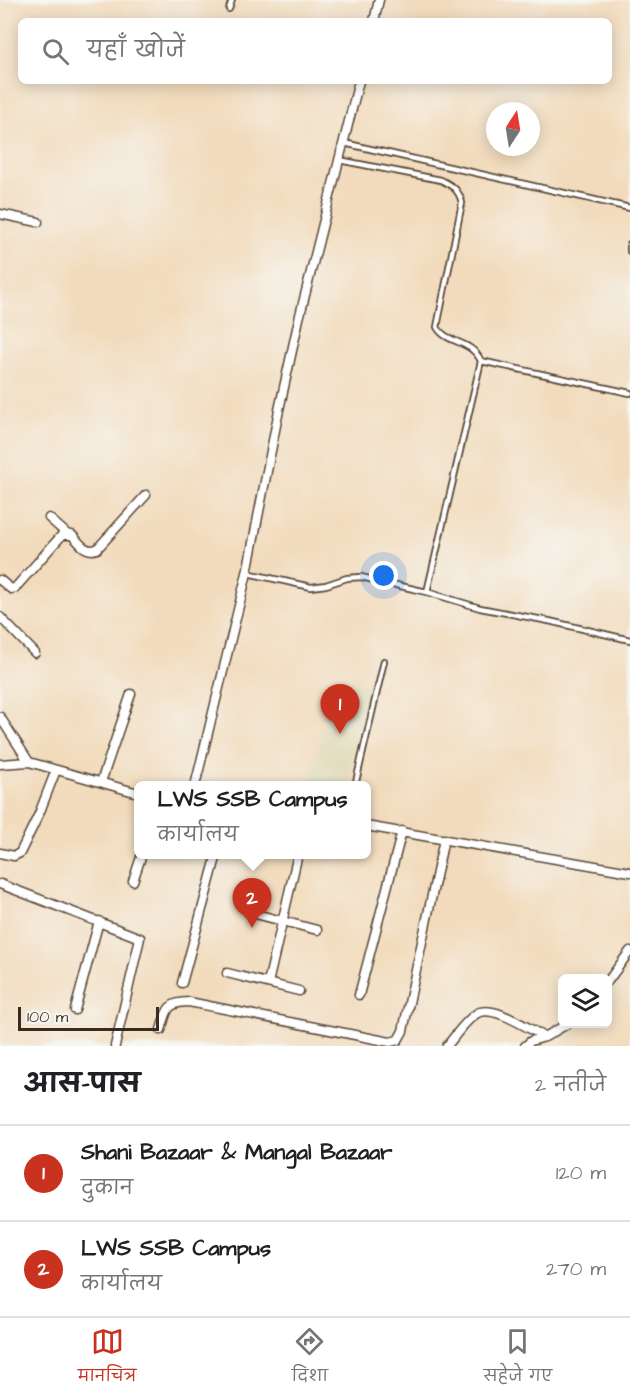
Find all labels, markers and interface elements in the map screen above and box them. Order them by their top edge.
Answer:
search box [18,18,612,84]
icon: search [39,35,72,68]
text: यहाँ खोजें [87,35,185,66]
north arrow [486,102,540,156]
your location [369,561,398,590]
pin: 1 [320,684,360,734]
popup [134,781,371,859]
text: LWS SSB Campus [158,784,347,815]
text: कार्यालय [158,821,238,849]
pin: 2 [232,878,272,928]
map controls [558,974,612,1028]
button: layers [558,974,612,1028]
scale bar [18,1004,159,1032]
text: 100 m [27,1006,68,1028]
text: आस-पास [24,1066,140,1102]
text: 2 नतीजे [535,1071,606,1099]
text: Shani Bazaar & Mangal Bazaar [81,1137,392,1168]
text: 1 [42,1159,45,1187]
text: 120 m [556,1159,606,1187]
text: दुकान [81,1174,133,1202]
text: LWS SSB Campus [81,1233,271,1264]
text: 2 [38,1255,49,1283]
text: 270 m [546,1255,606,1283]
text: कार्यालय [81,1270,162,1298]
tab: मानचित्र [78,1325,136,1393]
tab: दिशा [292,1325,328,1393]
tab: सहेजे गए [484,1325,552,1393]

